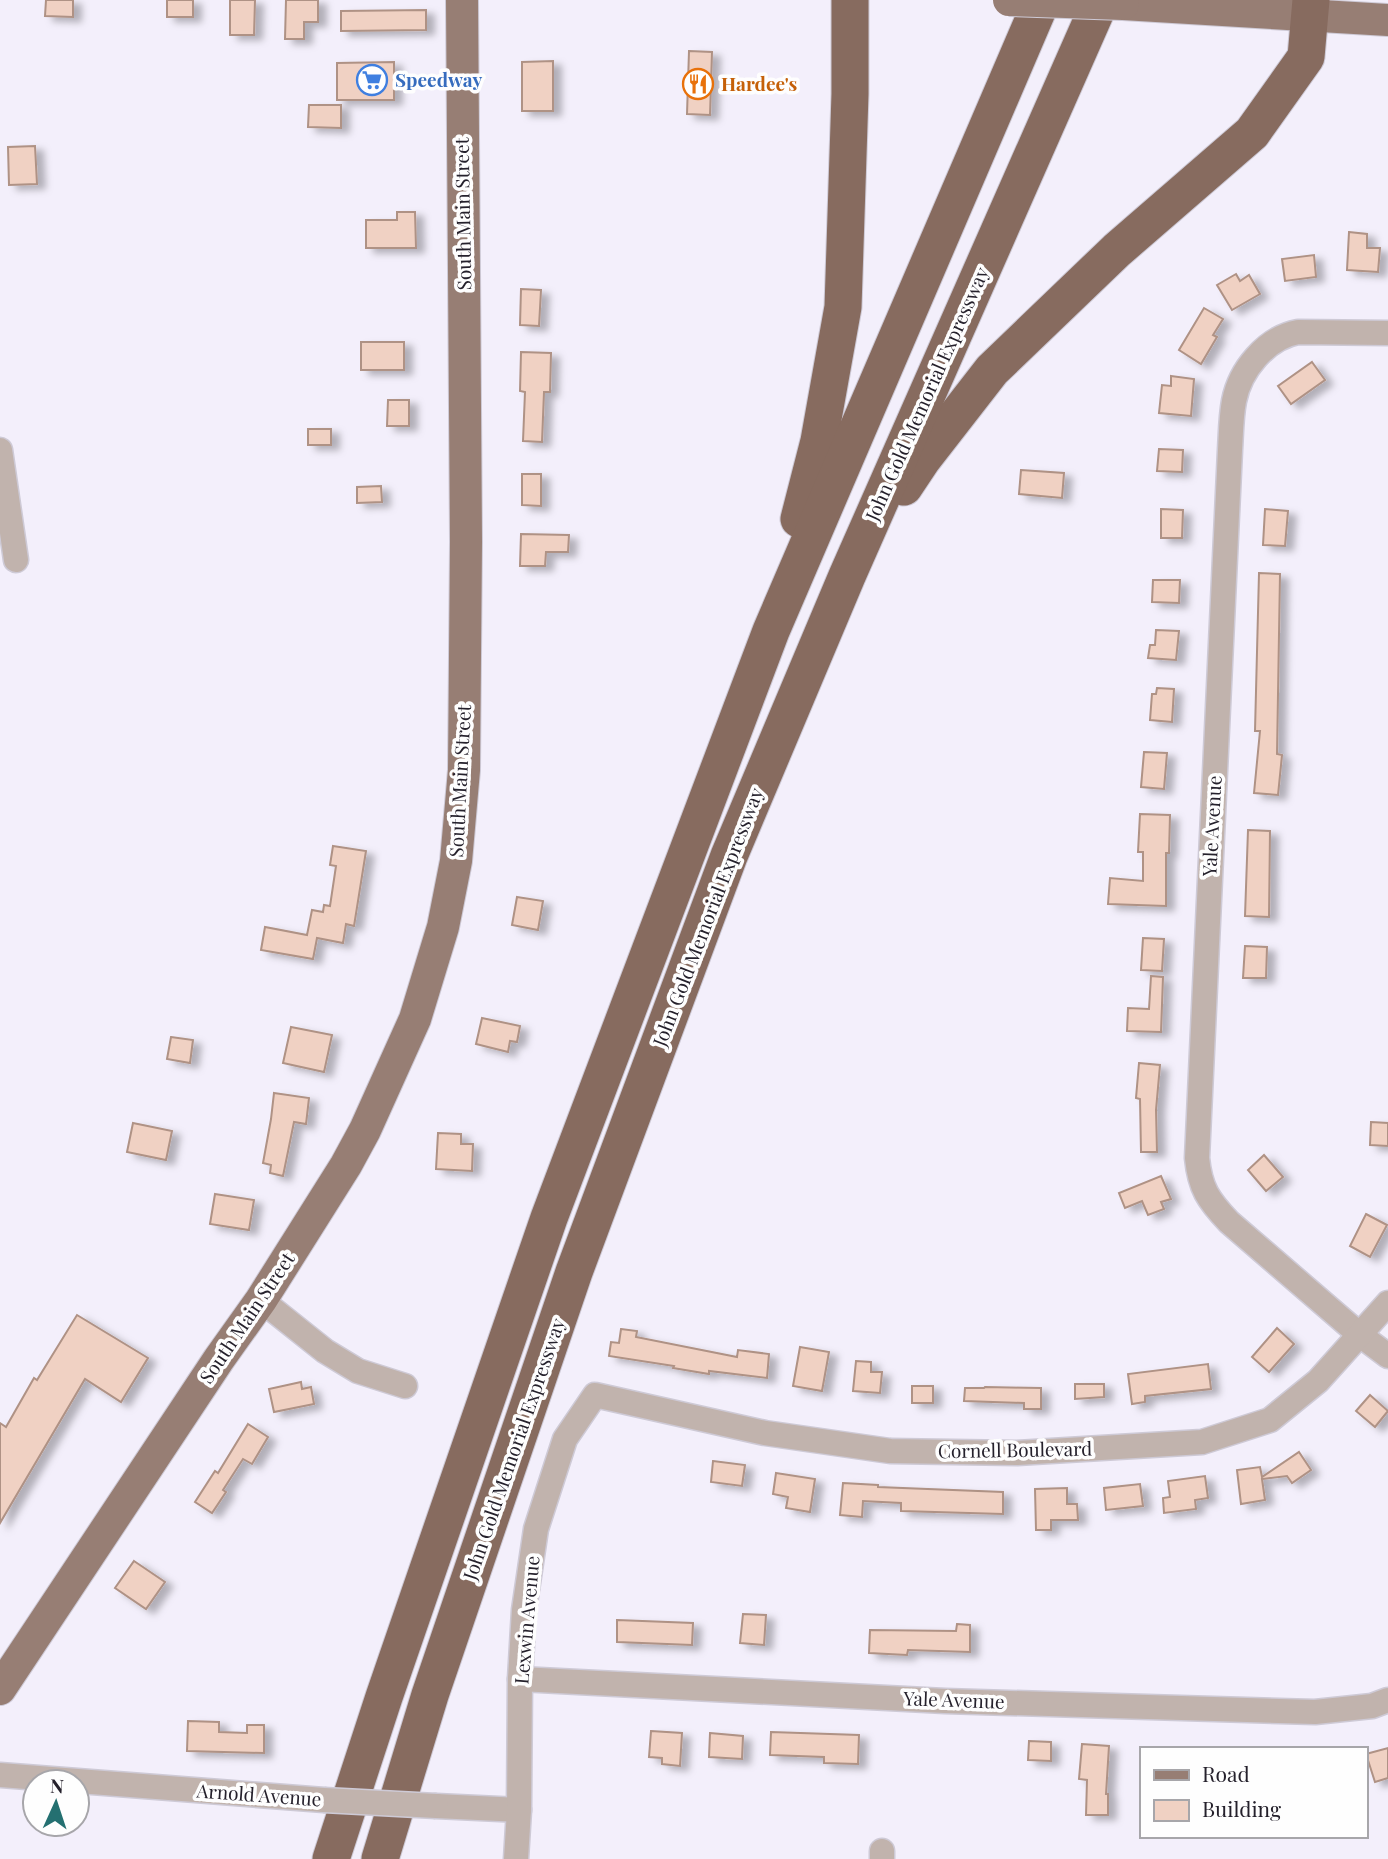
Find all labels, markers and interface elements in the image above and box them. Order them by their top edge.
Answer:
supermarket icon: Speedway [355,63,389,97]
place label: Speedway [395,66,482,92]
restaurant icon: Hardee's [681,67,715,101]
place label: Hardee's [721,70,798,96]
street label: South Main Street [448,137,476,291]
street label: John Gold Memorial Expressway [858,262,994,526]
street label: South Main Street [442,704,476,858]
street label: Yale Avenue [1195,775,1227,878]
street label: John Gold Memorial Expressway [645,783,769,1051]
street label: South Main Street [193,1247,300,1388]
street label: John Gold Memorial Expressway [456,1314,570,1584]
street label: Cornell Boulevard [938,1435,1092,1463]
street label: Lexwin Avenue [507,1555,545,1685]
street label: Yale Avenue [902,1684,1005,1714]
legend [1140,1747,1367,1838]
text: Road [1202,1759,1250,1787]
north arrow [21,1768,91,1838]
text: N [49,1772,65,1798]
street label: Arnold Avenue [195,1777,322,1811]
text: Building [1202,1794,1281,1822]

